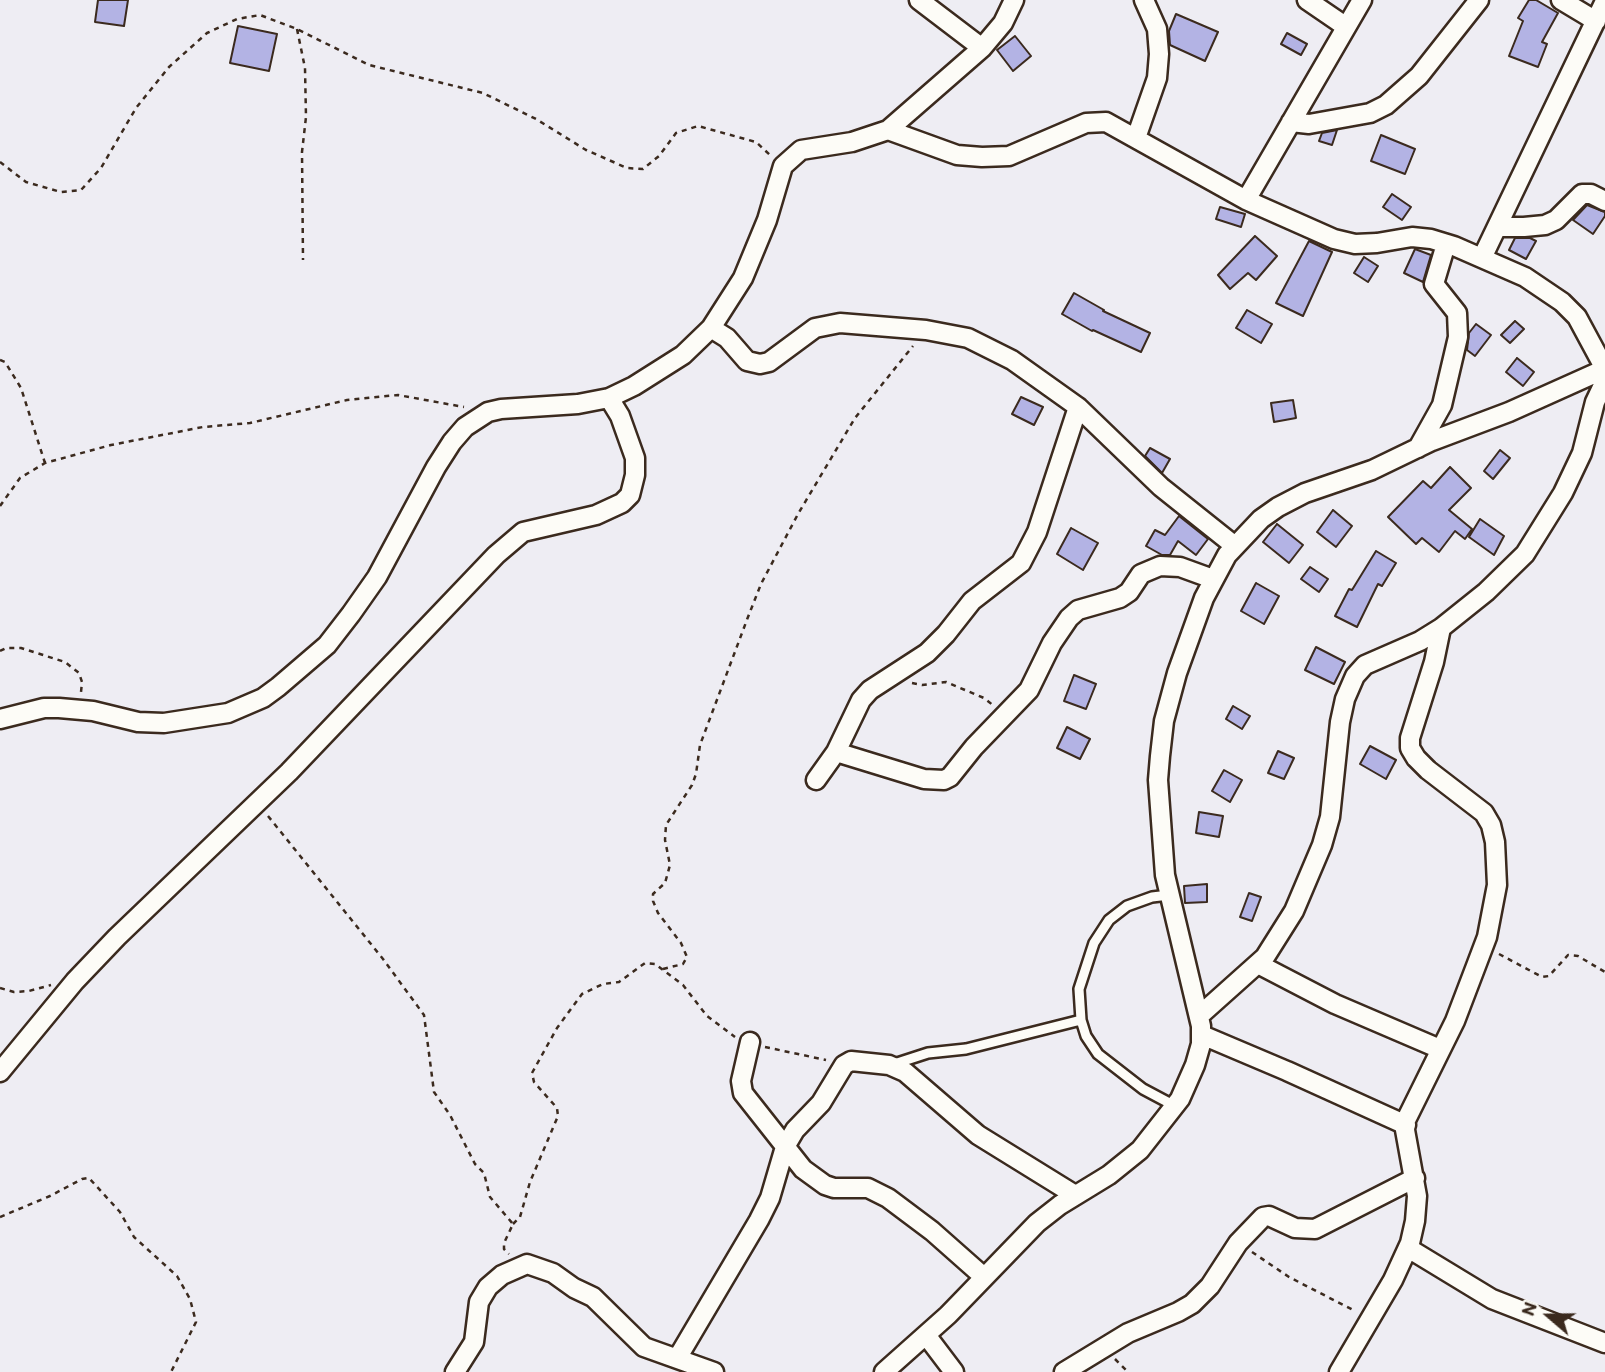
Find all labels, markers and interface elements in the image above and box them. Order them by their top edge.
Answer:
north arrow [1514,1281,1584,1351]
text: N [1516,1299,1542,1319]

